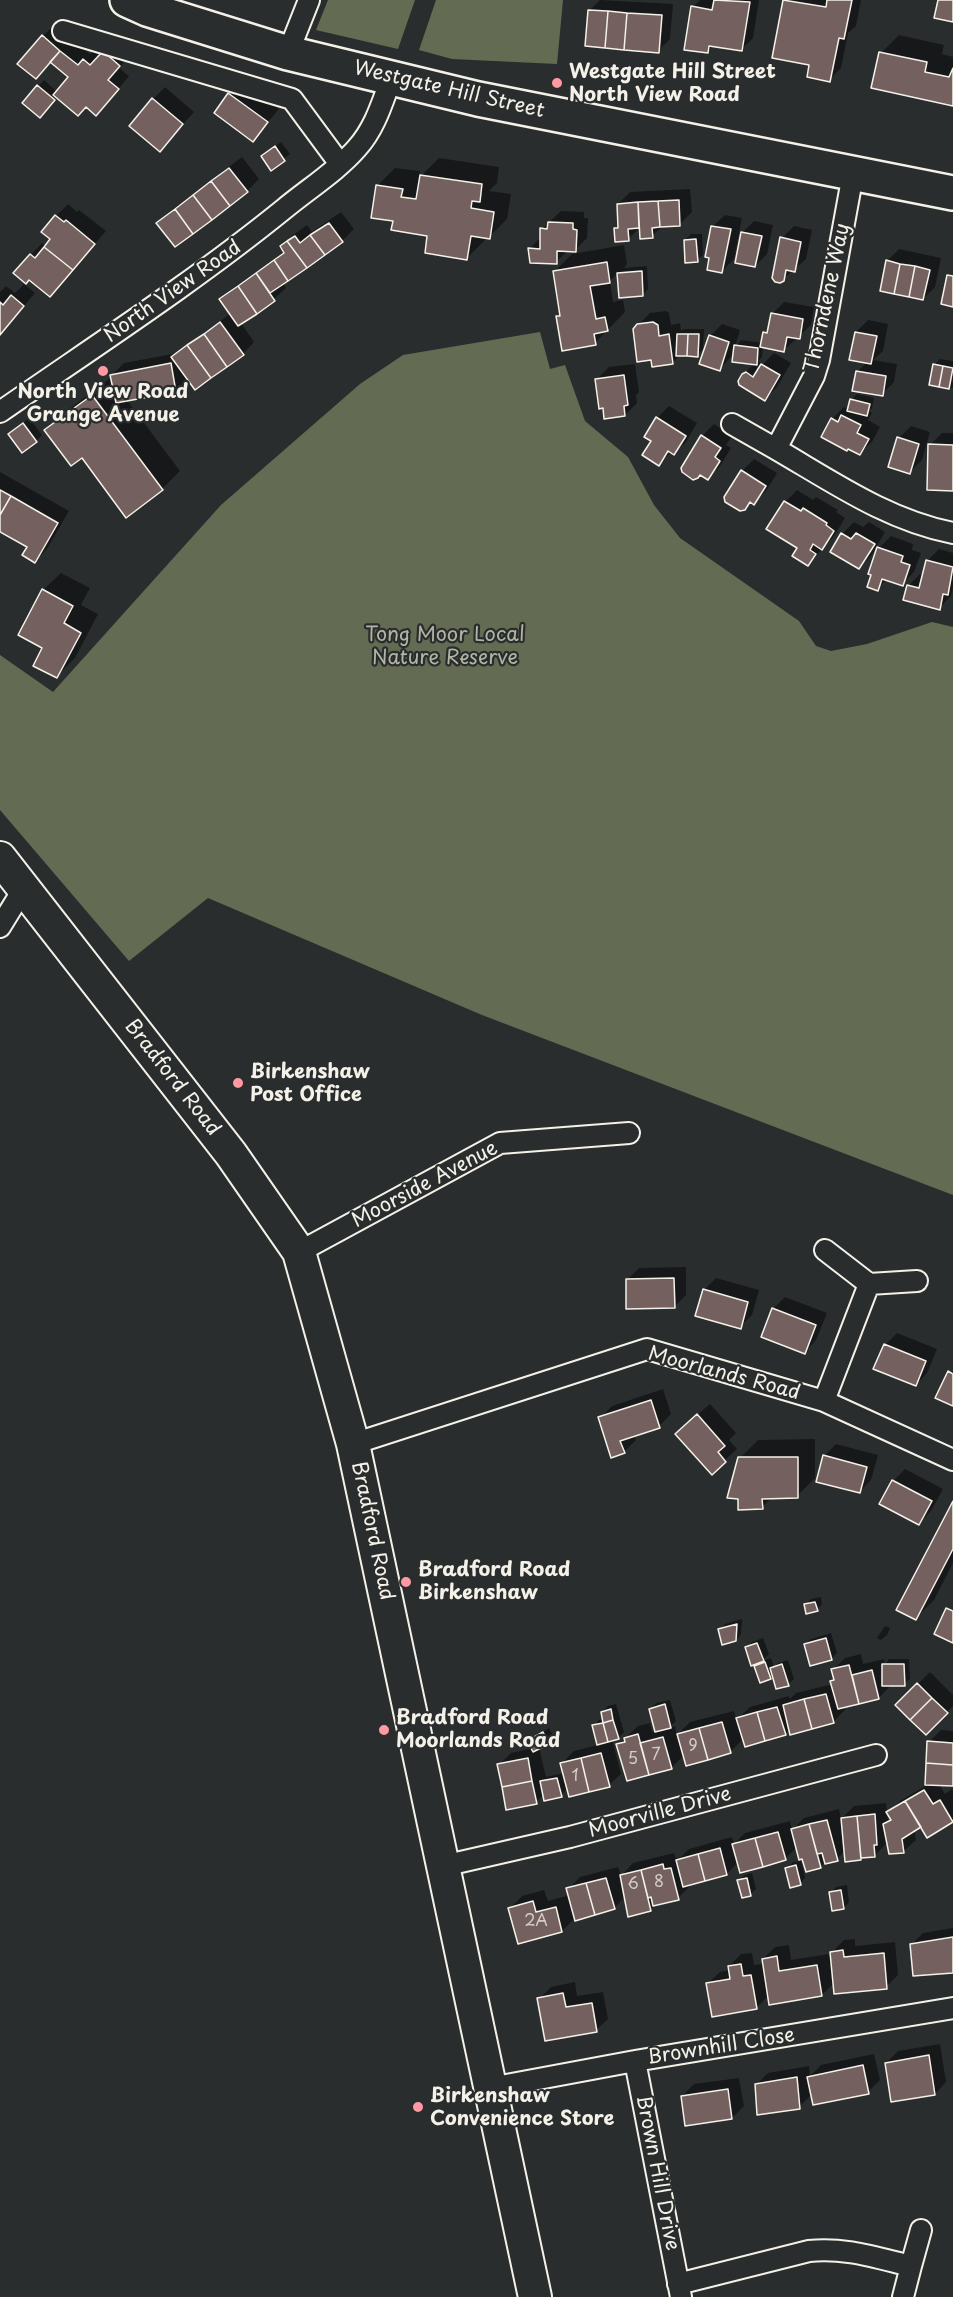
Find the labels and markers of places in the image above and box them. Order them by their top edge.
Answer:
place label: Westgate Hill Street North View Road [569,60,776,107]
marker: Westgate Hill Street North View Road [550,76,564,90]
marker: North View Road Grange Avenue [96,364,110,378]
place label: North View Road Grange Avenue [18,380,188,427]
place label: Birkenshaw Post Office [250,1060,370,1107]
marker: Birkenshaw Post Office [231,1076,245,1090]
place label: Bradford Road Birkenshaw [418,1558,570,1605]
marker: Bradford Road Birkenshaw [399,1575,413,1589]
place label: Bradford Road Moorlands Road [396,1706,560,1753]
marker: Bradford Road Moorlands Road [377,1723,391,1737]
place label: Birkenshaw Convenience Store [430,2084,614,2131]
marker: Birkenshaw Convenience Store [411,2100,425,2114]

